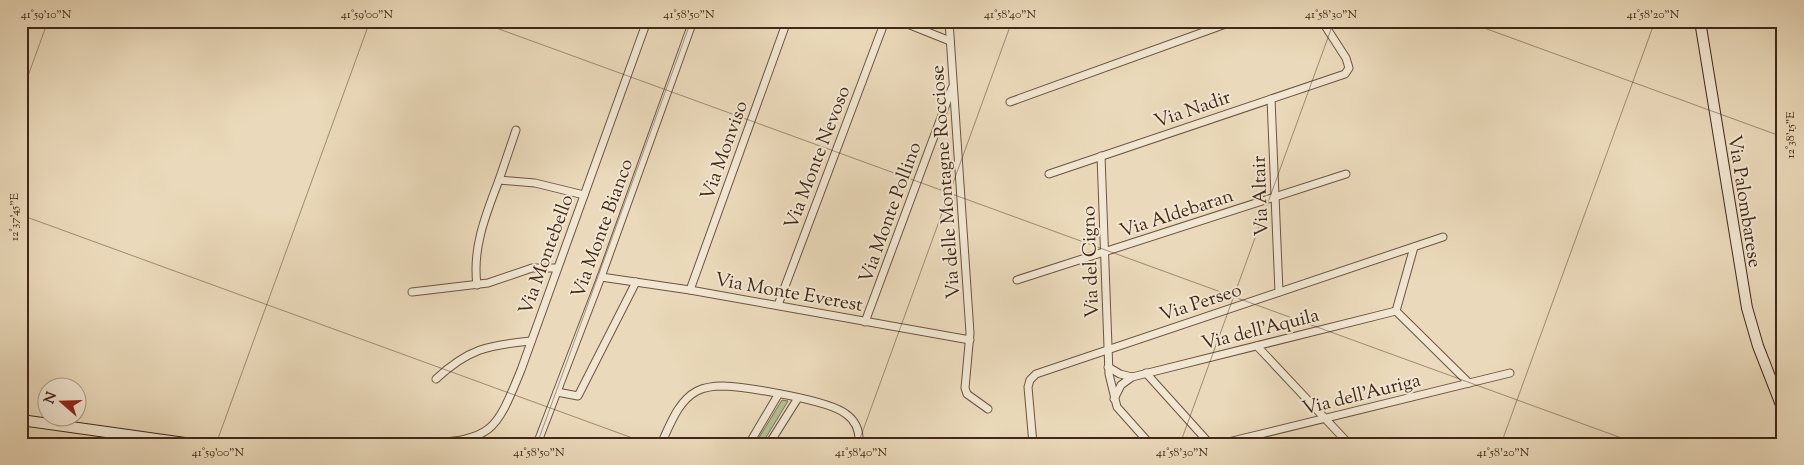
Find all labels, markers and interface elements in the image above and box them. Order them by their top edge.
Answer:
text: 41°59'10"N [21,6,72,24]
text: 41°59'00"N [341,6,394,24]
text: 41°58'50"N [663,6,715,24]
text: 41°58'40"N [984,6,1036,24]
text: 41°58'30"N [1305,6,1357,24]
text: 41°58'20"N [1627,6,1680,24]
street label: Via delle Montagne Rocciose [925,64,968,300]
street label: Via Monte Nevoso [779,82,858,233]
street label: Via Nadir [1151,85,1235,136]
street label: Via Monviso [695,97,756,204]
text: 12°38'15"E [1782,111,1800,159]
street label: Via Palombarese [1720,133,1767,270]
street label: Via Monte Pollino [853,139,929,287]
street label: Via Monte Bianco [566,155,641,302]
street label: Via Altair [1247,155,1276,237]
street label: Via Aldebaran [1116,183,1237,245]
street label: Via Montebello [513,191,582,319]
text: 12°37'45"E [6,192,24,241]
street label: Via del Cigno [1076,205,1107,318]
street label: Via Monte Everest [712,267,865,320]
street label: Via Perseo [1156,277,1245,329]
street label: Via dell'Aquila [1199,303,1322,358]
street label: Via dell'Auriga [1300,368,1424,423]
north arrow [38,378,88,428]
text: N [40,390,63,407]
text: 41°59'00"N [192,444,245,462]
text: 41°58'50"N [513,444,565,462]
text: 41°58'40"N [835,444,887,462]
text: 41°58'30"N [1156,444,1208,462]
text: 41°58'20"N [1477,444,1530,462]

